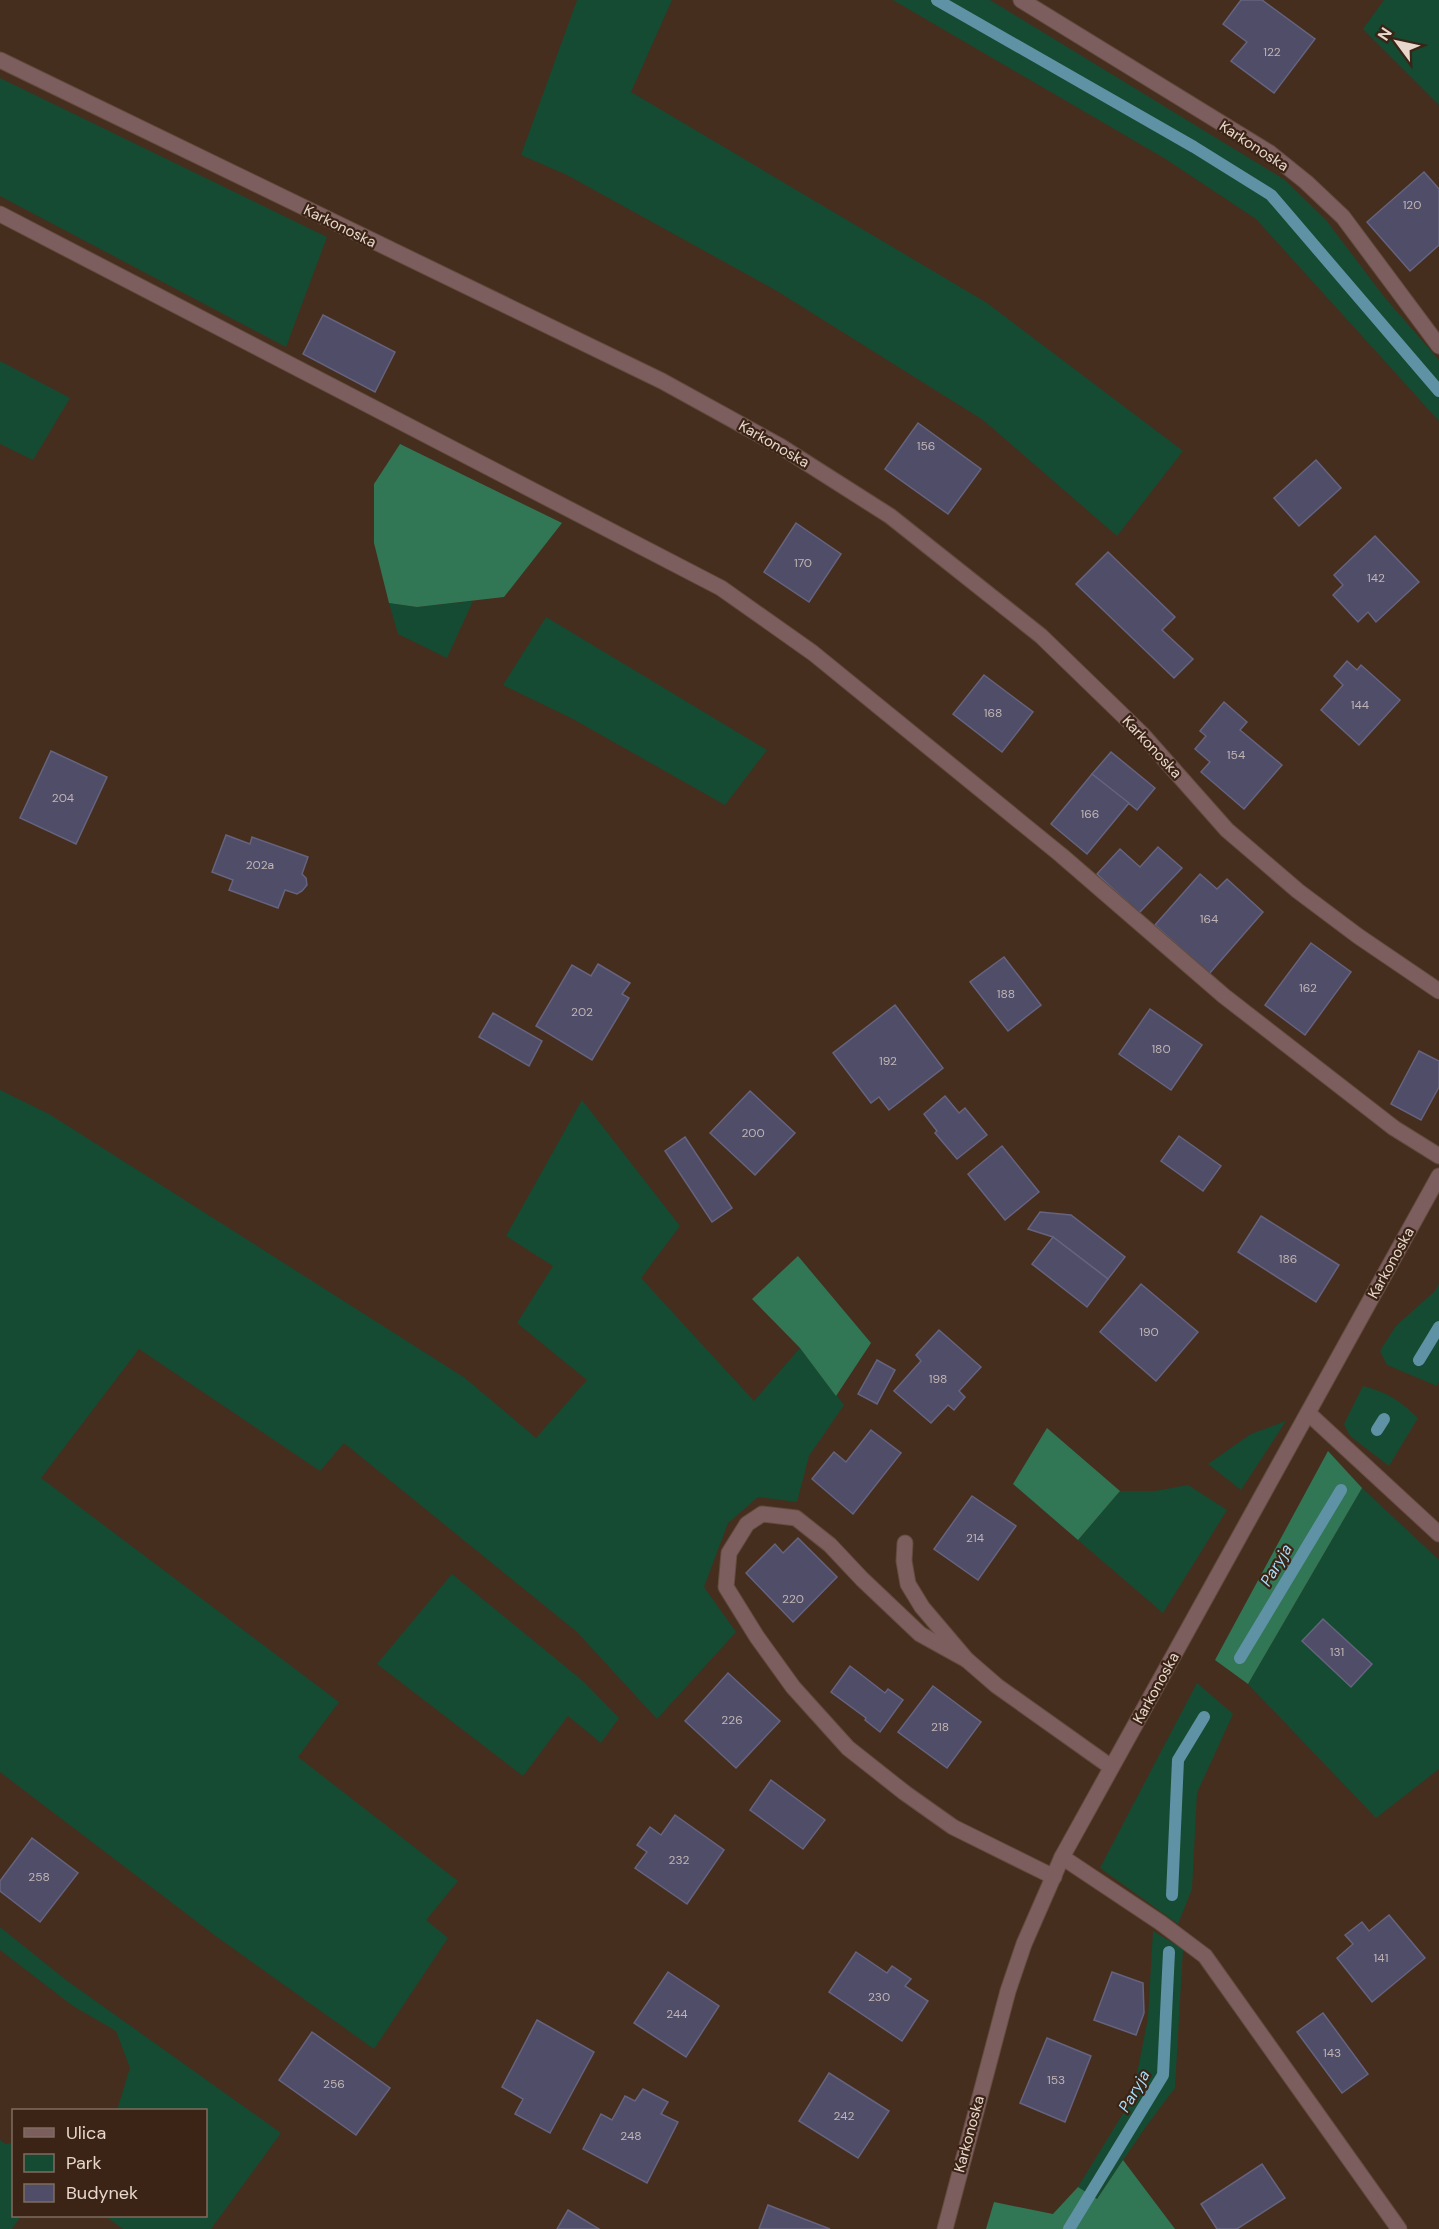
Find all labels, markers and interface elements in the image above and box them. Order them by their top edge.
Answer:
north arrow [1367,12,1427,72]
text: N [1373,23,1397,45]
house number: 122 [1263,44,1281,60]
street label: Karkonoska [1216,116,1292,176]
house number: 120 [1403,197,1421,213]
street label: Karkonoska [300,200,380,252]
street label: Karkonoska [735,416,813,472]
house number: 156 [917,438,935,454]
house number: 170 [794,555,812,571]
house number: 142 [1367,570,1385,586]
house number: 144 [1351,697,1369,713]
house number: 168 [984,705,1002,721]
street label: Karkonoska [1118,711,1186,783]
house number: 154 [1227,747,1245,763]
house number: 204 [52,790,74,806]
house number: 166 [1081,806,1099,822]
house number: 202a [246,857,274,873]
house number: 164 [1200,911,1218,927]
house number: 162 [1299,980,1317,996]
house number: 188 [997,986,1015,1002]
house number: 202 [571,1004,593,1020]
house number: 180 [1151,1041,1171,1057]
house number: 192 [879,1053,897,1069]
house number: 200 [741,1125,765,1141]
street label: Karkonoska [1363,1224,1419,1302]
house number: 186 [1279,1251,1297,1267]
house number: 190 [1139,1324,1159,1340]
house number: 198 [929,1371,947,1387]
house number: 214 [966,1530,984,1546]
water label: Paryja [1255,1540,1297,1590]
house number: 220 [782,1591,804,1607]
house number: 131 [1330,1644,1344,1660]
street label: Karkonoska [1128,1649,1184,1727]
house number: 226 [721,1712,743,1728]
house number: 218 [931,1719,949,1735]
house number: 232 [669,1852,690,1868]
house number: 258 [28,1869,50,1885]
house number: 141 [1374,1950,1388,1966]
house number: 230 [868,1989,890,2005]
house number: 244 [666,2006,688,2022]
house number: 143 [1323,2045,1341,2061]
water label: Paryja [1113,2066,1155,2116]
house number: 153 [1047,2072,1065,2088]
house number: 256 [323,2076,345,2092]
street label: Karkonoska [949,2093,989,2175]
house number: 242 [834,2108,855,2124]
legend [12,2109,207,2217]
text: Ulica [66,2121,106,2145]
house number: 248 [620,2128,642,2144]
text: Park [66,2151,102,2175]
text: Budynek [66,2181,138,2205]

